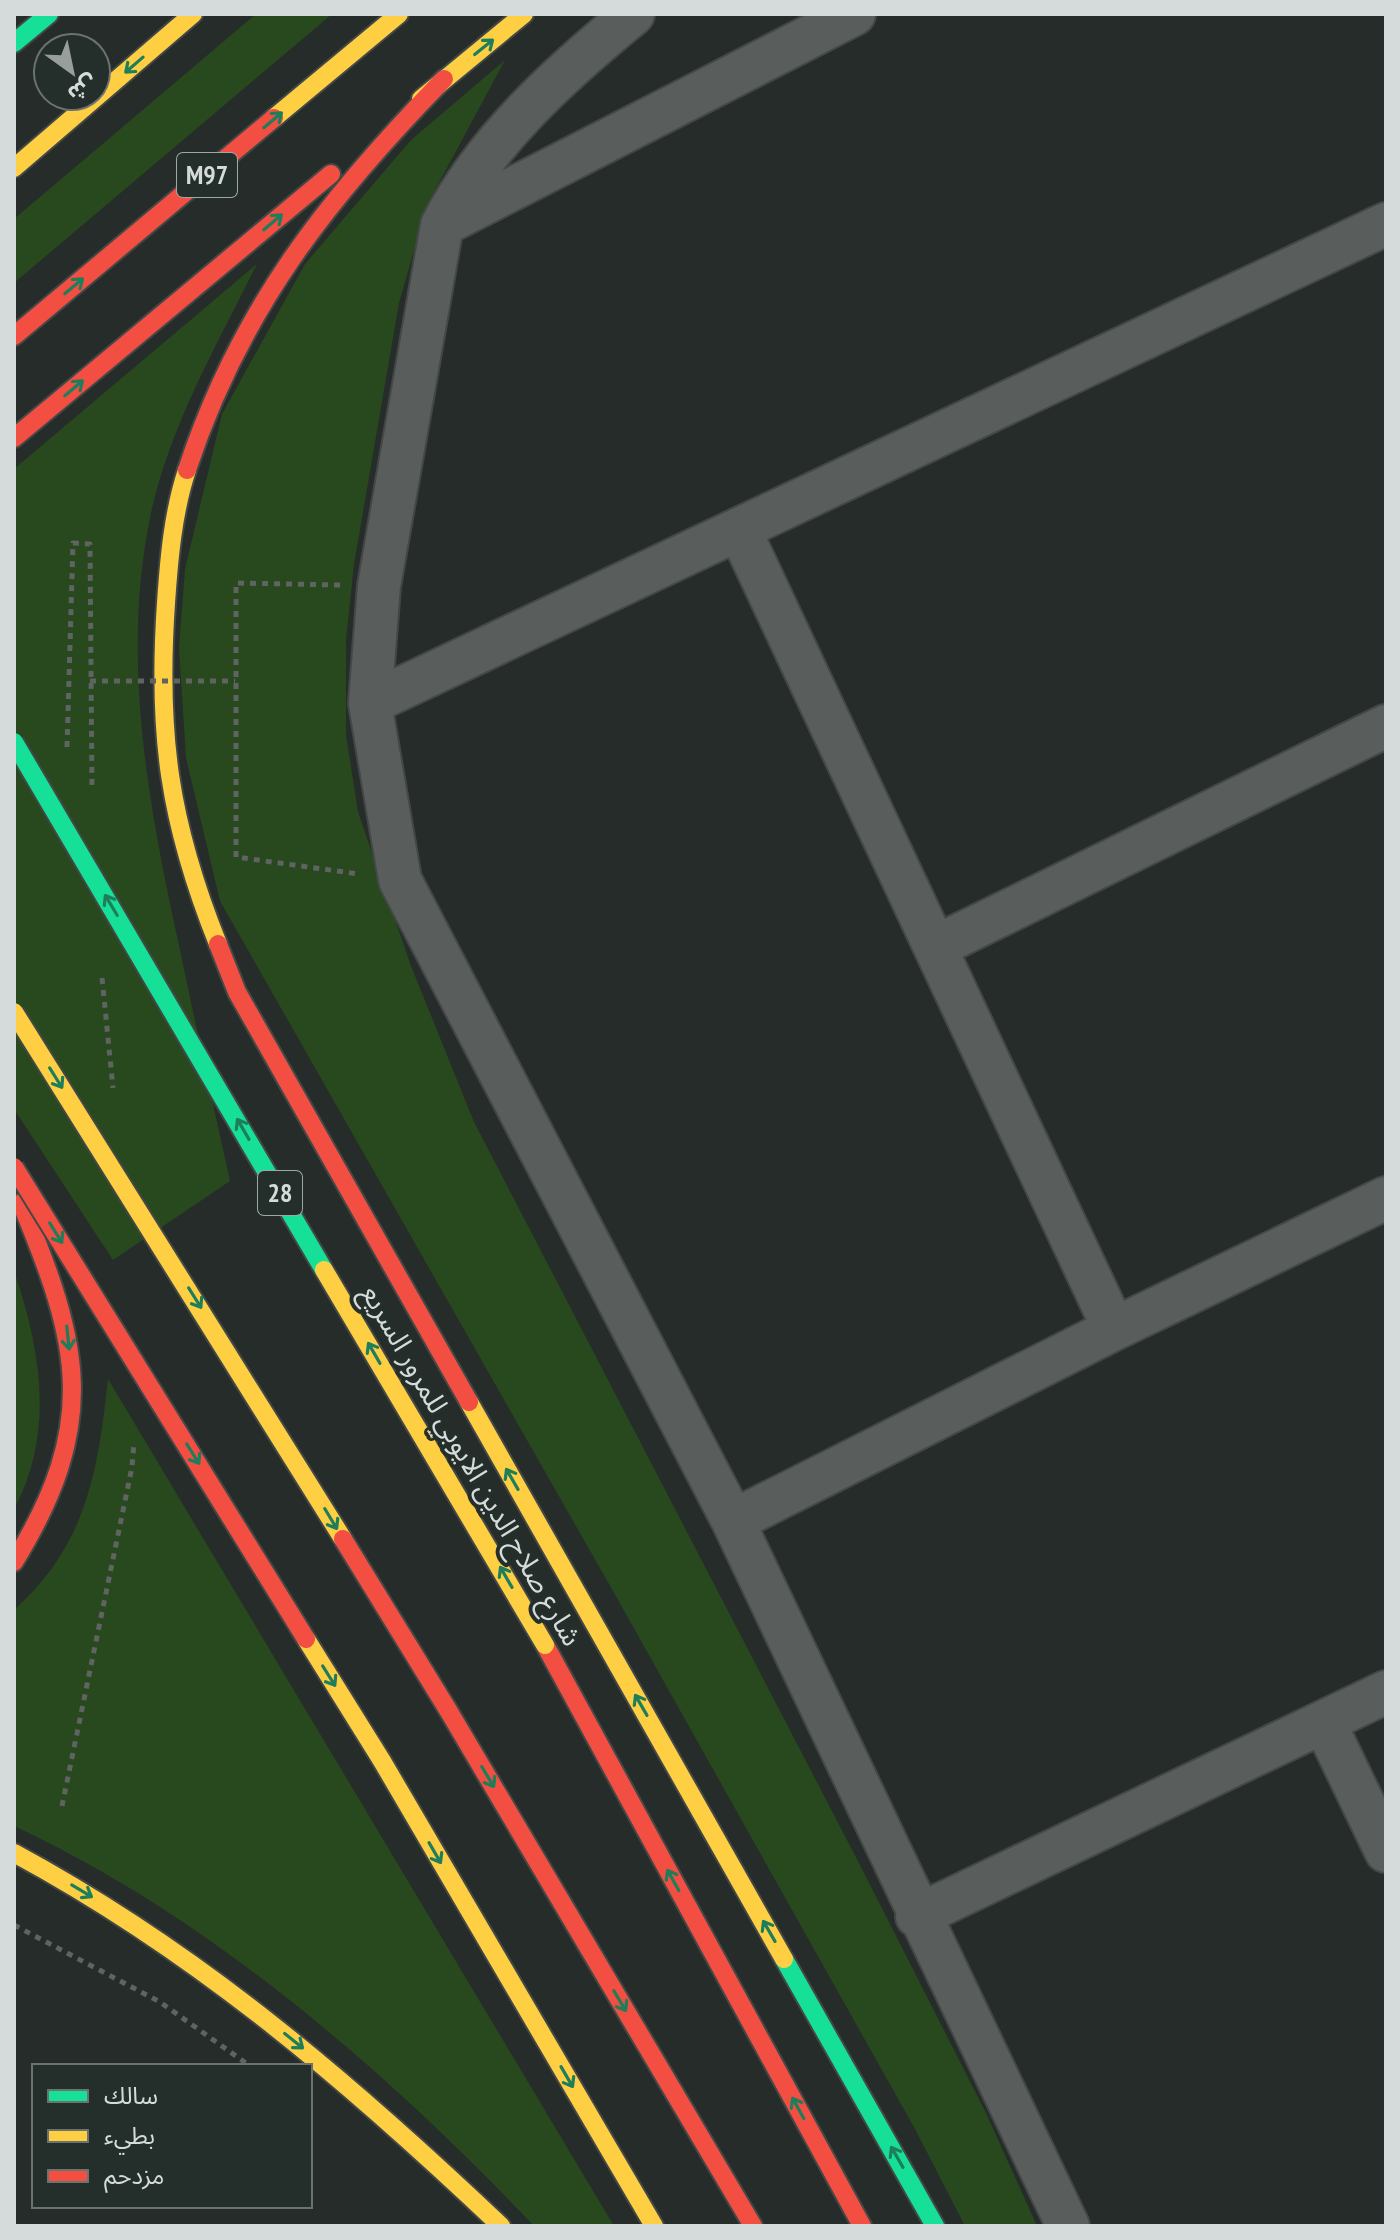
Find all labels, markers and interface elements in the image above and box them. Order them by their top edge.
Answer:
north arrow [32,32,112,112]
one-way arrow [473,38,494,55]
one-way arrow [125,56,145,74]
text: ش [63,69,103,109]
one-way arrow [263,111,283,129]
road number: M97 [177,153,237,197]
one-way arrow [262,213,283,231]
one-way arrow [63,277,84,295]
one-way arrow [63,379,83,397]
one-way arrow [102,894,118,917]
one-way arrow [48,1066,64,1089]
one-way arrow [235,1118,251,1141]
road number: 28 [258,1171,302,1215]
one-way arrow [48,1221,64,1244]
street label: شارع صلاح الدين الايوبي للمرور السريع [351,1277,591,1654]
one-way arrow [186,1286,203,1308]
one-way arrow [61,1324,76,1351]
one-way arrow [366,1342,382,1365]
one-way arrow [185,1442,201,1465]
one-way arrow [504,1468,520,1491]
one-way arrow [323,1507,339,1530]
one-way arrow [498,1566,514,1589]
one-way arrow [321,1664,337,1686]
one-way arrow [633,1694,649,1717]
one-way arrow [480,1765,496,1788]
one-way arrow [428,1841,444,1864]
one-way arrow [665,1869,681,1892]
one-way arrow [70,1884,93,1900]
one-way arrow [761,1920,776,1944]
one-way arrow [612,1989,628,2012]
one-way arrow [283,2032,304,2050]
legend [32,2064,312,2208]
one-way arrow [559,2065,575,2088]
text: سالك [104,2080,158,2111]
one-way arrow [790,2097,805,2121]
text: بطيء [104,2120,155,2155]
one-way arrow [889,2146,905,2170]
text: مزدحم [104,2160,164,2193]

